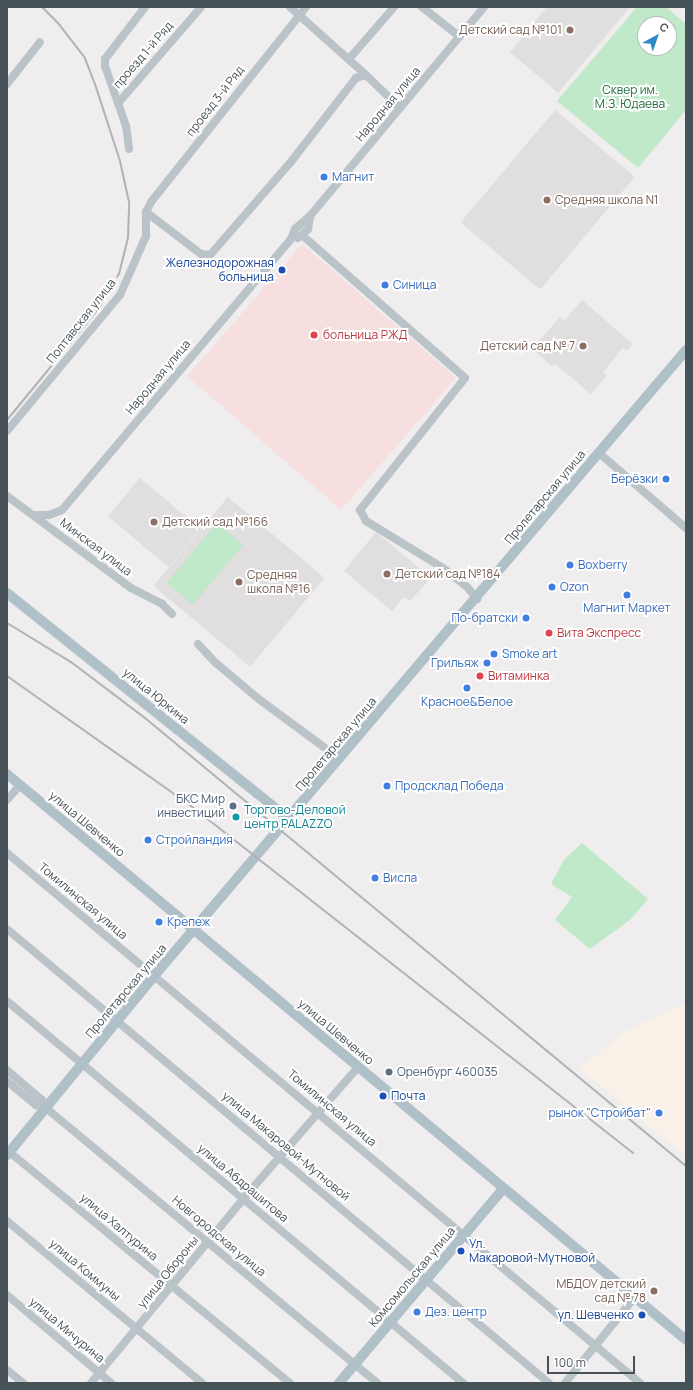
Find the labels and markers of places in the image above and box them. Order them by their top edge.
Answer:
place label: Детский сад №101 [459,23,562,37]
marker: Детский сад №101 [565,25,575,35]
place label: Магнит [332,170,374,184]
marker: Магнит [319,172,329,182]
place label: Средняя школа N1 [555,193,659,207]
marker: Средняя школа N1 [542,195,552,205]
place label: Железнодорожная больница [166,256,274,284]
marker: Железнодорожная больница [277,265,287,275]
place label: Синица [393,278,436,292]
marker: Синица [380,280,390,290]
place label: больница РЖД [323,328,407,342]
marker: больница РЖД [308,329,320,341]
place label: Детский сад № 7 [480,339,575,353]
marker: Детский сад № 7 [578,341,588,351]
place label: Берёзки [611,472,658,486]
marker: Берёзки [661,474,671,484]
place label: Детский сад №166 [162,515,268,529]
marker: Детский сад №166 [149,517,159,527]
place label: Boxberry [578,558,628,572]
marker: Boxberry [565,560,575,570]
place label: Детский сад №184 [395,567,500,581]
place label: Средняя школа №16 [247,568,310,596]
marker: Детский сад №184 [382,569,392,579]
marker: Средняя школа №16 [234,577,244,587]
place label: Ozon [560,580,589,594]
marker: Ozon [547,582,557,592]
marker: Магнит Маркет [622,590,632,600]
place label: Магнит Маркет [583,601,671,615]
place label: По-братски [451,611,518,625]
marker: По-братски [521,613,531,623]
place label: Вита Экспресс [557,626,641,640]
marker: Вита Экспресс [544,628,554,638]
place label: Smoke art [502,647,558,661]
marker: Smoke art [489,649,499,659]
place label: Грильяж [431,656,479,670]
marker: Грильяж [482,658,492,668]
place label: Витаминка [488,669,550,683]
marker: Витаминка [475,671,485,681]
marker: Красное&Белое [462,683,472,693]
place label: Красное&Белое [421,695,513,709]
place label: Продсклад Победа [395,779,504,793]
marker: Продсклад Победа [382,781,392,791]
place label: БКС Мир инвестиций [157,792,225,820]
marker: БКС Мир инвестиций [228,801,238,811]
place label: Торгово-Деловой центр PALAZZO [244,803,346,831]
marker: Торгово-Деловой центр PALAZZO [231,812,241,822]
place label: Стройландия [156,833,233,847]
marker: Стройландия [143,835,153,845]
place label: Висла [383,871,417,885]
marker: Висла [370,873,380,883]
place label: Крепеж [167,915,210,929]
marker: Крепеж [154,917,164,927]
place label: Оренбург 460035 [397,1065,498,1079]
marker: Оренбург 460035 [384,1067,394,1077]
place label: Почта [391,1089,425,1103]
marker: Почта [378,1091,388,1101]
place label: рынок "Стройбат" [548,1106,651,1120]
marker: рынок "Стройбат" [654,1108,664,1118]
place label: Ул. Макаровой-Мутновой [469,1237,595,1265]
marker: Ул. Макаровой-Мутновой [456,1246,466,1256]
place label: МБДОУ детский сад № 78 [556,1277,646,1305]
marker: МБДОУ детский сад № 78 [649,1286,659,1296]
place label: Дез. центр [425,1305,487,1319]
marker: Дез. центр [412,1307,422,1317]
place label: ул. Шевченко [558,1308,634,1322]
marker: ул. Шевченко [637,1310,647,1320]

